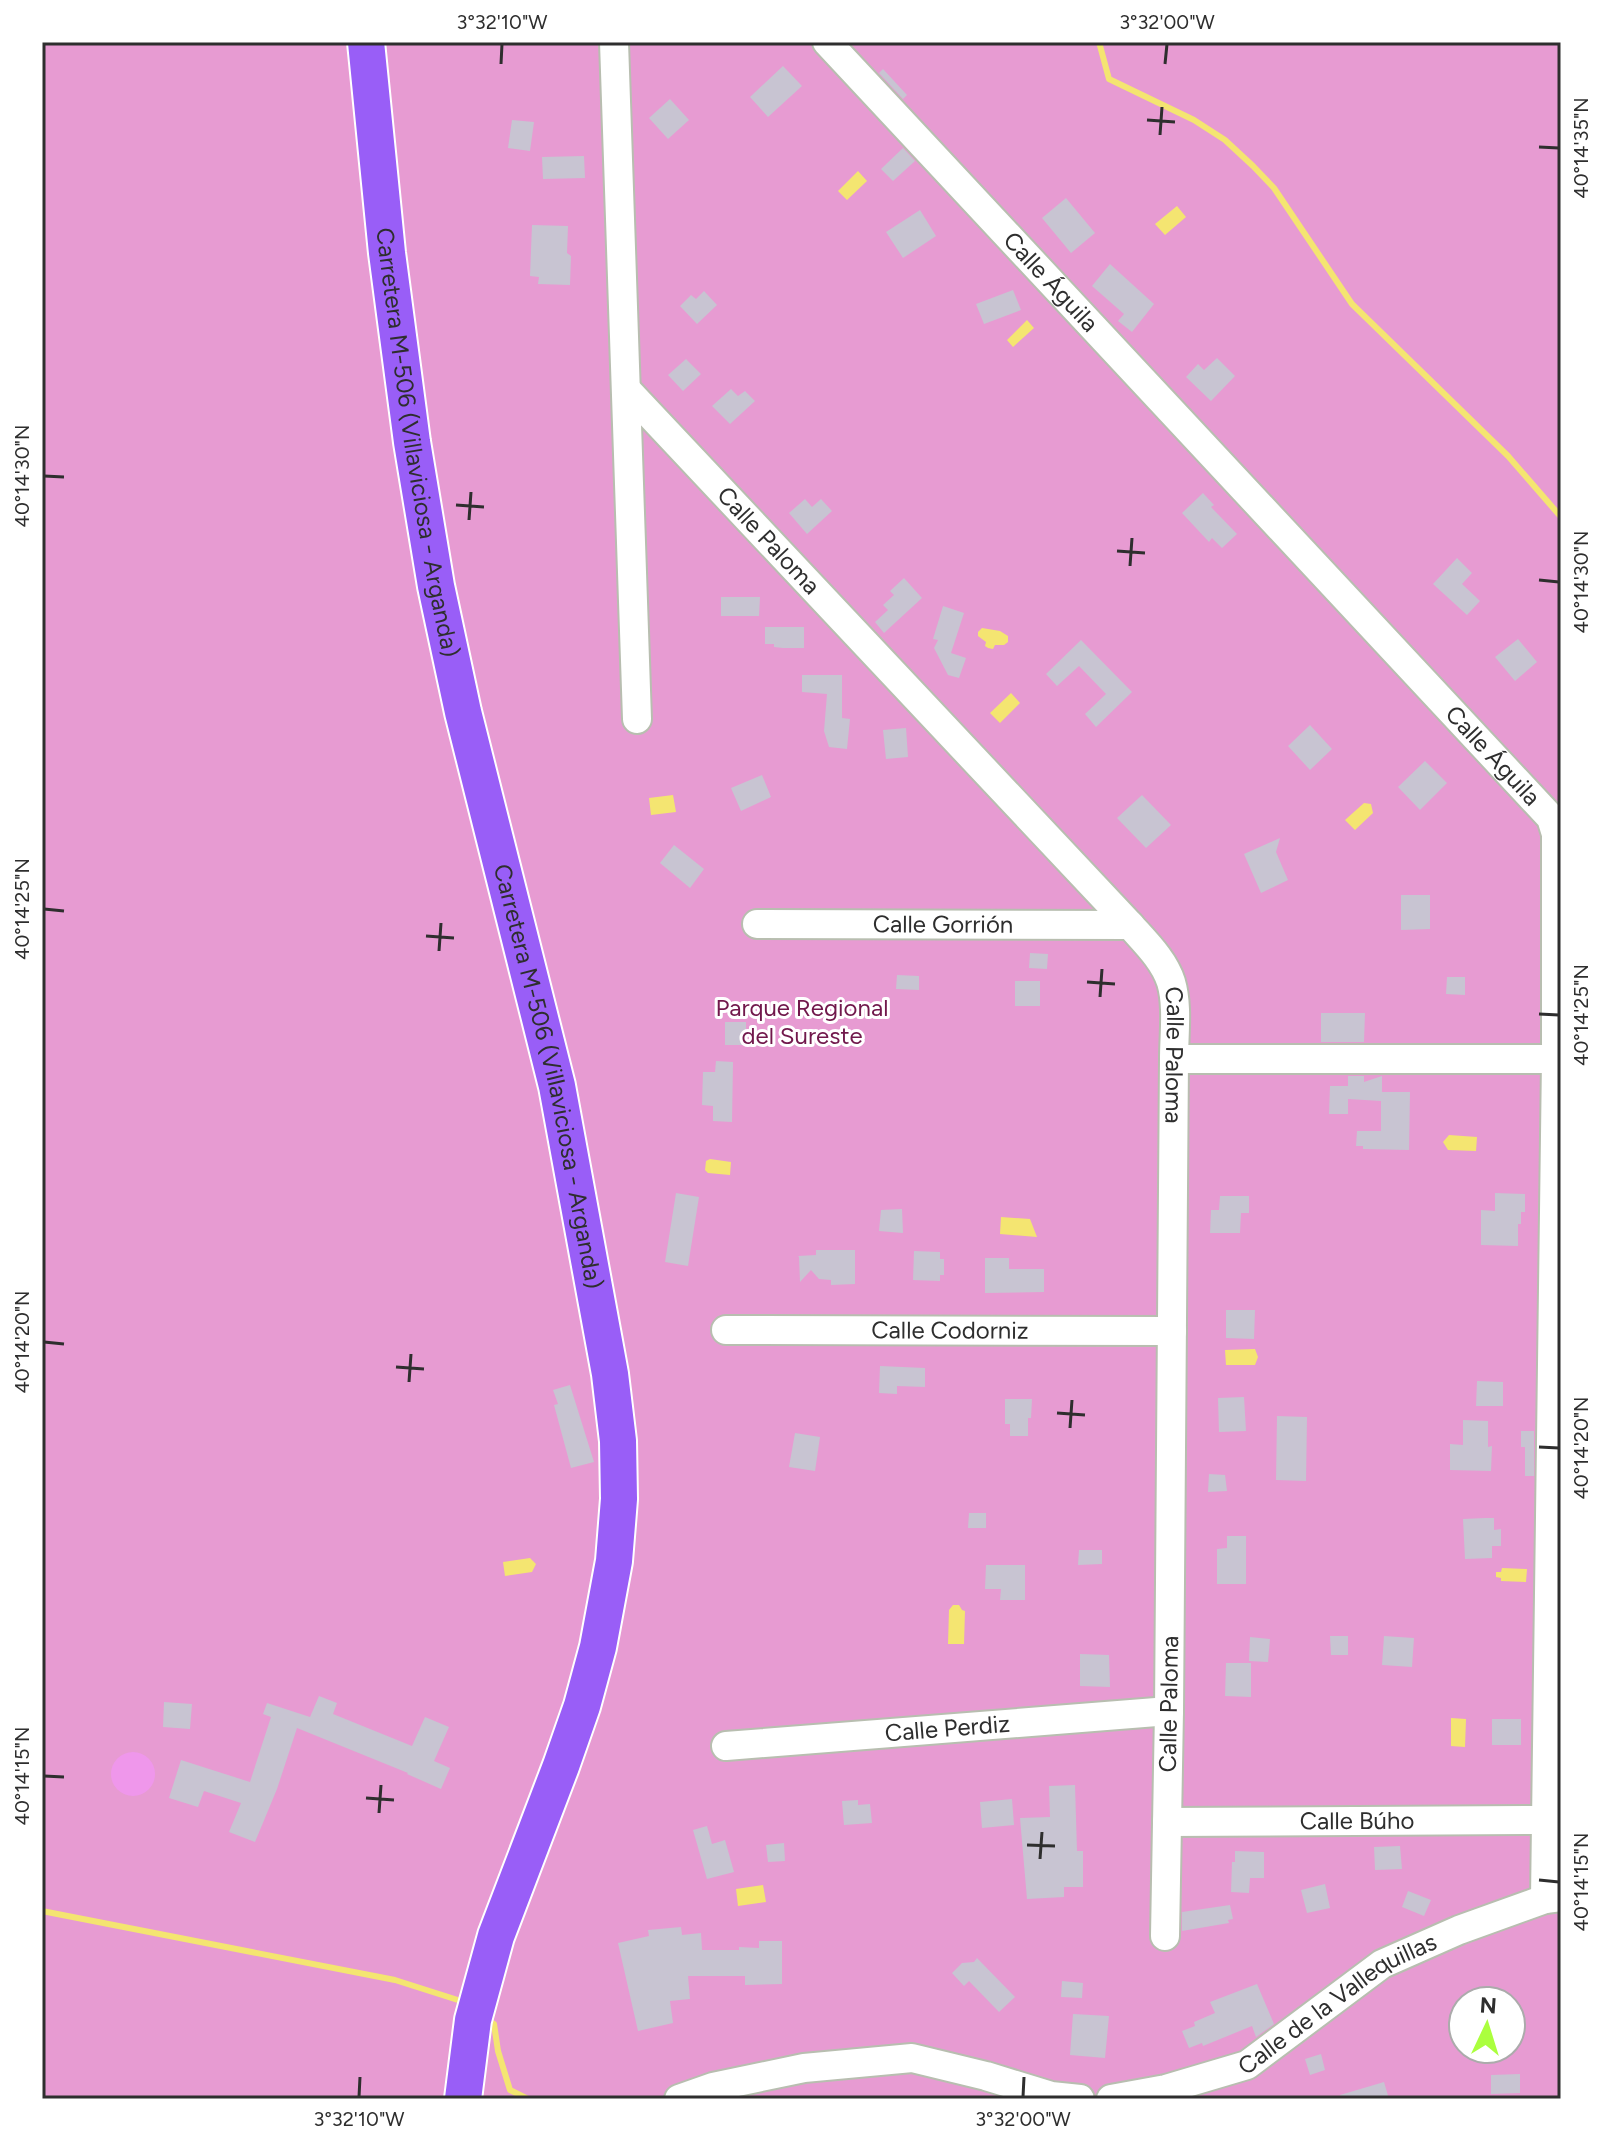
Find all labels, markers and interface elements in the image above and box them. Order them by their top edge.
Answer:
text: 3°32'10"W [457,10,548,34]
text: 3°32'00"W [1119,10,1215,34]
text: 40°14'35"N [1569,97,1593,199]
street label: Carretera M-506 (Villaviciosa - Arganda) [371,226,466,660]
street label: Calle Águila [998,226,1105,337]
text: 40°14'30"N [10,425,34,527]
street label: Calle Paloma [711,480,826,600]
text: 40°14'30"N [1569,531,1593,633]
street label: Calle Águila [1440,699,1547,811]
text: 40°14'25"N [10,858,34,960]
street label: Carretera M-506 (Villaviciosa - Arganda) [488,861,609,1291]
street label: Calle Gorrión [873,909,1013,939]
text: 40°14'25"N [1569,964,1593,1066]
street label: Calle Paloma [1159,985,1190,1124]
park label: Parque Regional del Sureste [716,993,888,1050]
text: 40°14'20"N [10,1290,34,1394]
street label: Calle Codorniz [871,1315,1029,1345]
text: 40°14'20"N [1569,1396,1593,1500]
street label: Calle Paloma [1153,1635,1184,1773]
street label: Calle Perdiz [884,1709,1011,1747]
text: 40°14'15"N [10,1727,34,1825]
street label: Calle Búho [1300,1806,1414,1835]
text: 40°14'15"N [1569,1833,1593,1931]
street label: Calle de la Vallequillas [1232,1927,1441,2081]
north arrow [1447,1985,1527,2065]
text: N [1479,1991,1498,2020]
text: 3°32'10"W [314,2107,405,2131]
text: 3°32'00"W [975,2107,1071,2131]

